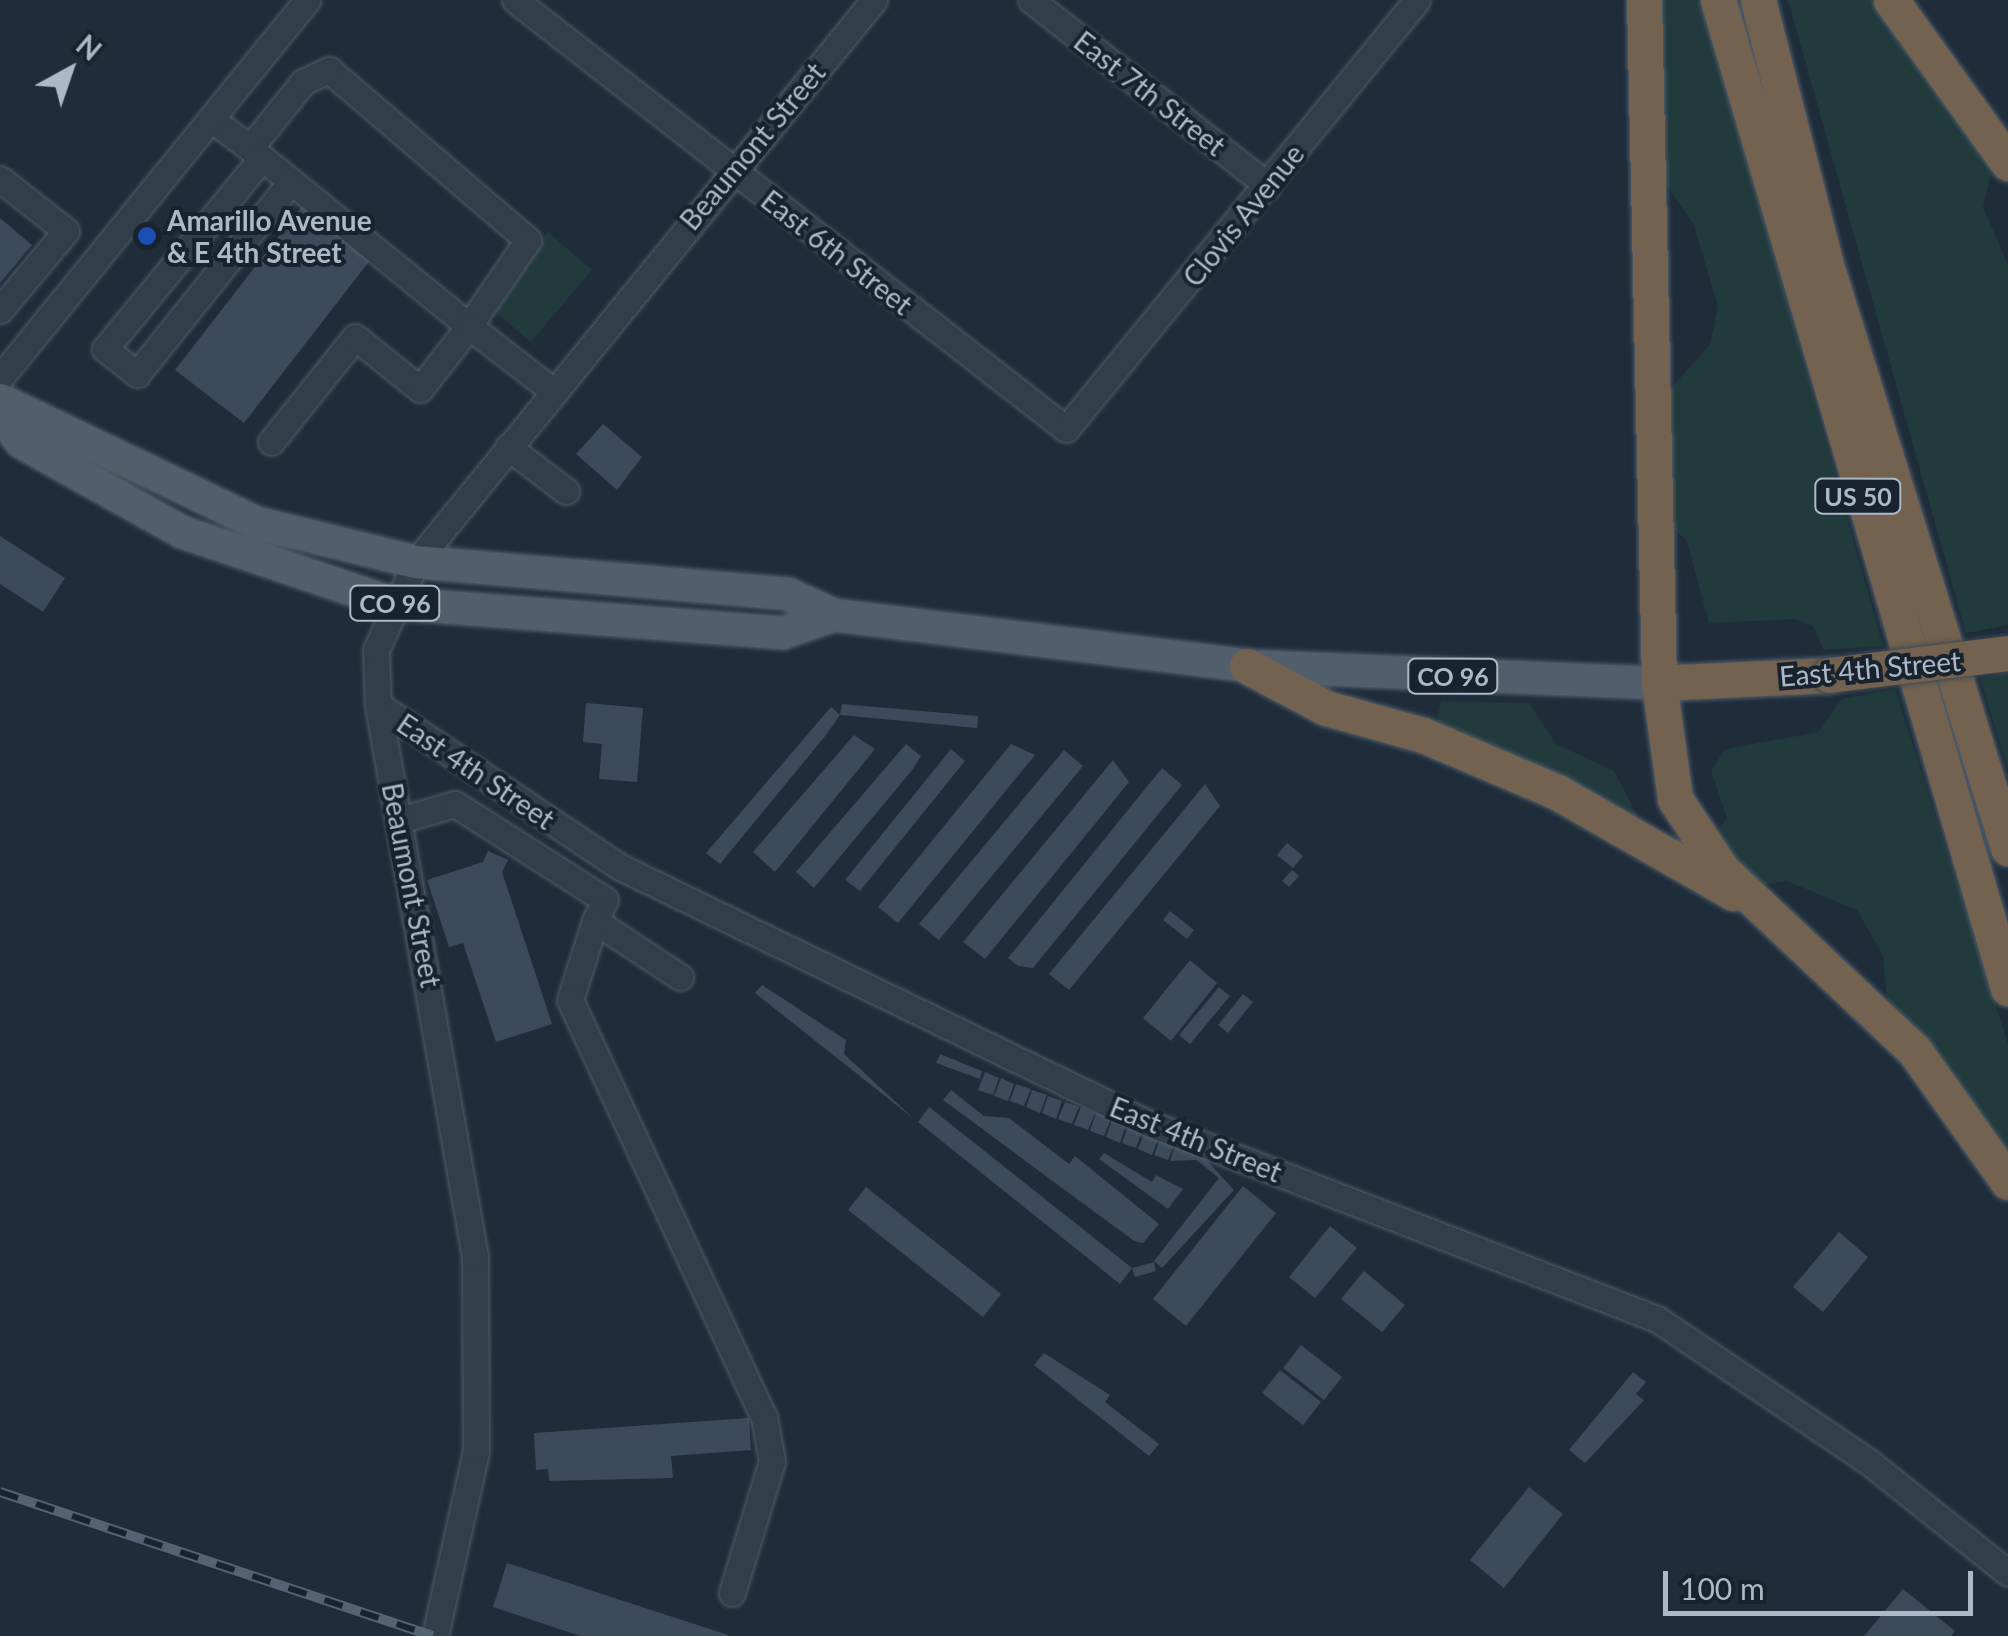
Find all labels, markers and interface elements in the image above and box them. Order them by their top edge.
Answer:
north arrow [20,20,120,120]
street label: East 7th Street [1068,24,1232,162]
text: N [70,27,108,67]
street label: Beaumont Street [672,56,832,236]
street label: Clovis Avenue [1175,137,1311,293]
street label: East 6th Street [755,183,919,321]
place label: Amarillo Avenue & E 4th Street [167,203,373,269]
marker: Amarillo Avenue & E 4th Street [136,225,158,247]
road number: US 50 [1813,476,1903,516]
road number: CO 96 [348,583,442,623]
street label: East 4th Street [1778,643,1962,693]
road number: CO 96 [1406,656,1500,696]
street label: East 4th Street [391,706,561,836]
street label: Beaumont Street [376,780,448,990]
street label: East 4th Street [1105,1089,1287,1189]
scale bar [1668,1551,1978,1613]
text: 100 m [1680,1570,1765,1606]

